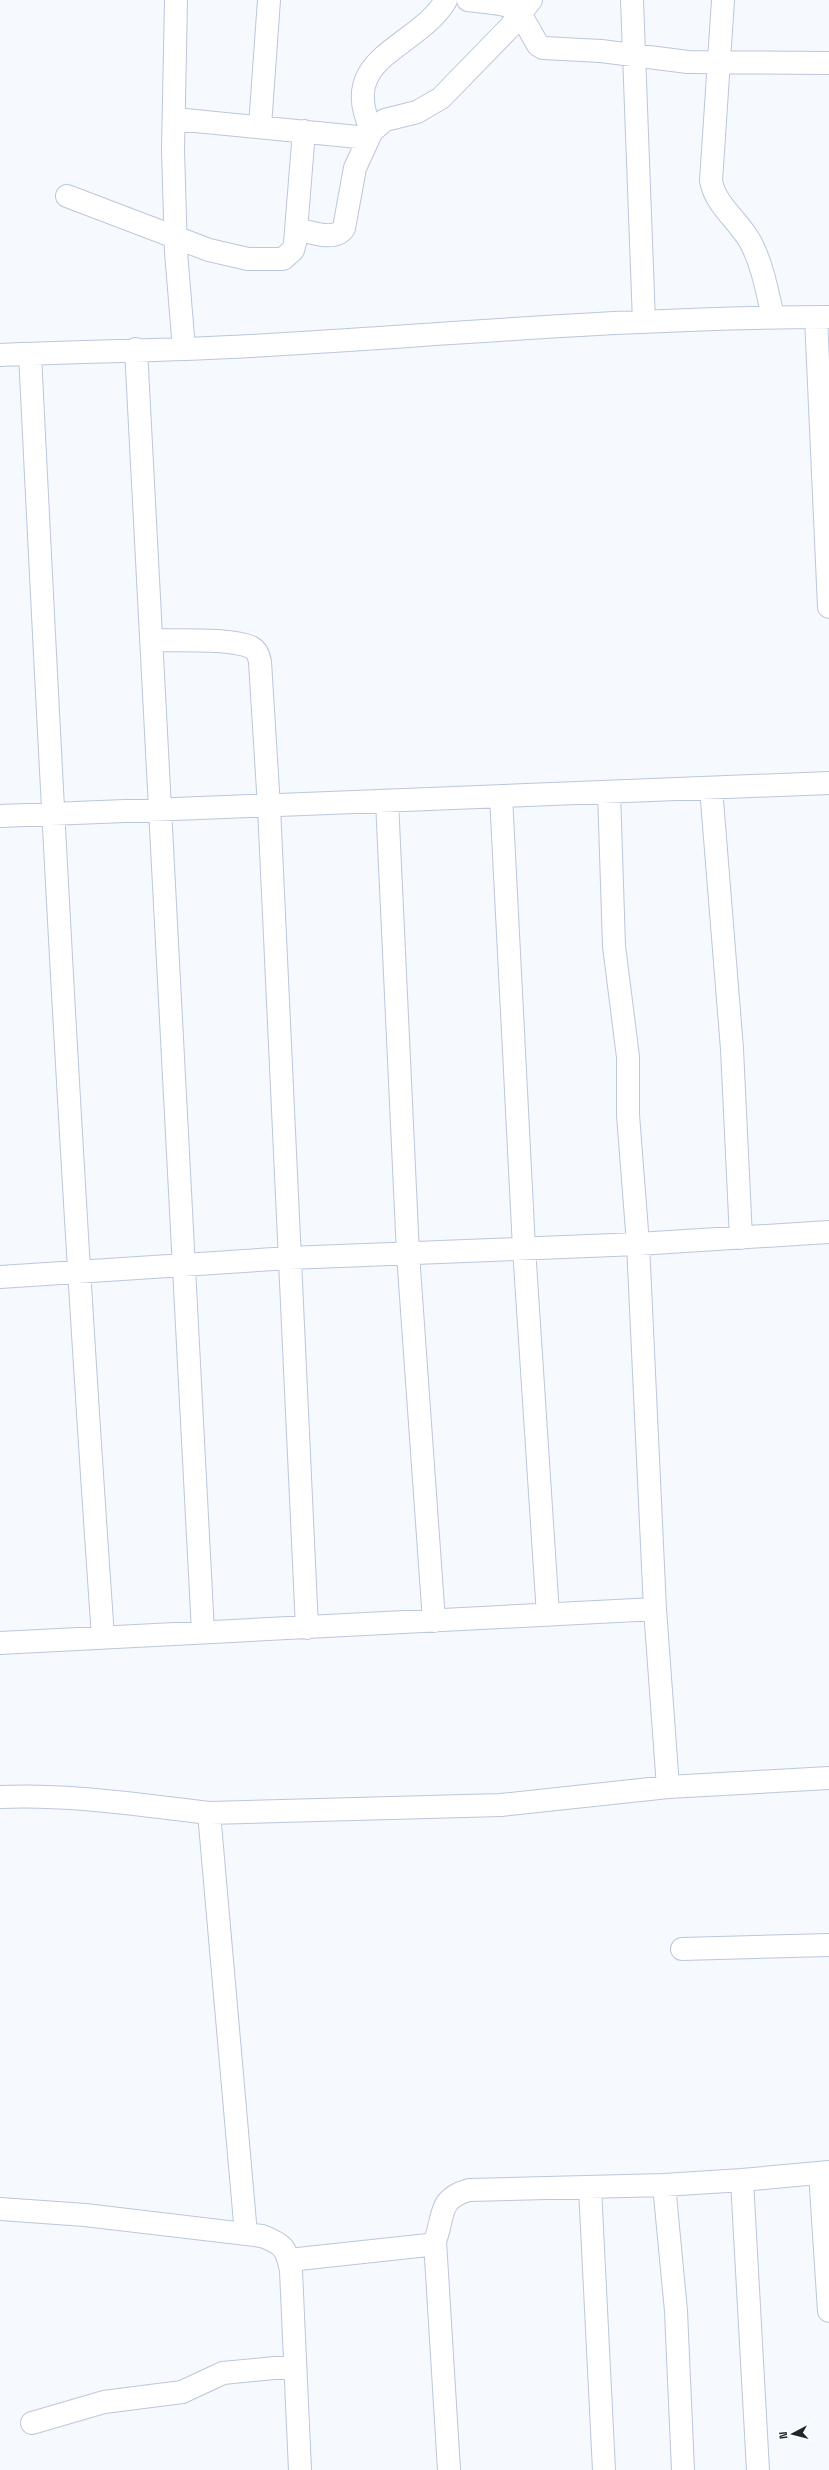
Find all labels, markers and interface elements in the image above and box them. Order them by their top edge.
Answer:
north arrow [773,2414,813,2454]
text: N [776,2431,790,2440]

